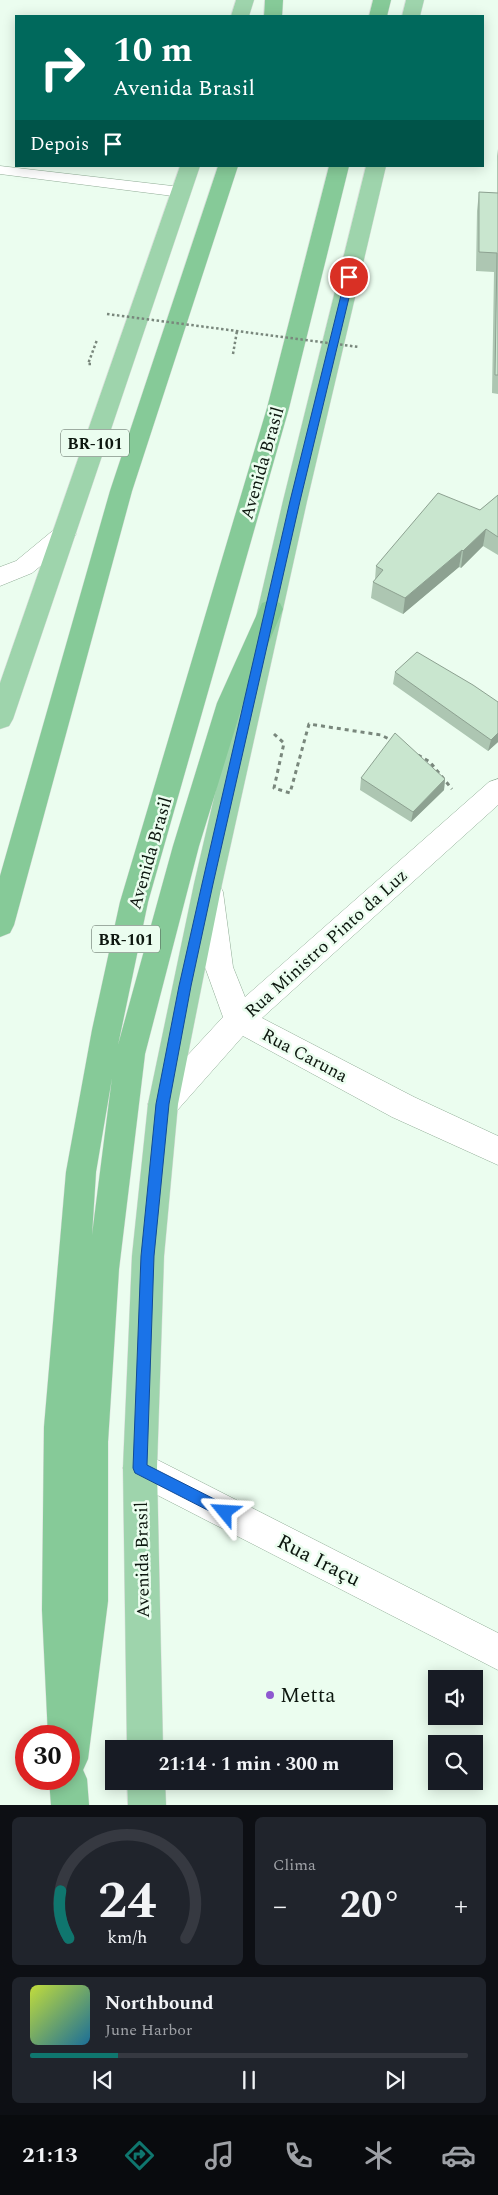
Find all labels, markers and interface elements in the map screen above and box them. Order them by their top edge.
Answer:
text: 10 m [113,24,193,77]
icon: right [30,35,95,100]
text: Avenida Brasil [113,72,255,105]
text: Depois [30,130,89,159]
icon: arrive [99,130,127,158]
pin [328,256,370,298]
icon: arrive [335,263,363,291]
street label: Avenida Brasil [233,404,291,523]
road number: BR-101 [61,429,129,456]
street label: Avenida Brasil [121,794,179,913]
street label: Rua Ministro Pinto da Luz [239,863,414,1024]
road number: BR-101 [92,926,160,952]
street label: Rua Caruna [257,1022,353,1089]
position arrow [198,1485,250,1537]
street label: Avenida Brasil [128,1502,157,1618]
street label: Rua Iraçu [271,1526,366,1596]
map controls [428,1670,483,1790]
button: sound [428,1670,483,1725]
place label: Metta [280,1680,336,1712]
marker: Metta [264,1689,276,1701]
speed limit sign: 30 [15,1725,80,1790]
button: search [428,1735,483,1790]
text: 21:14 · 1 min · 300 m [159,1750,339,1779]
text: Clima [273,1853,316,1877]
text: 24 [98,1862,157,1941]
text: 20° [340,1877,401,1935]
text: − [273,1885,287,1928]
text: + [454,1885,468,1928]
text: km/h [107,1924,148,1951]
text: Northbound [105,1989,214,2018]
text: June Harbor [105,2018,192,2042]
icon: previous [89,2066,117,2094]
icon: pause [235,2066,263,2094]
icon: next [381,2066,409,2094]
icon: directions [122,2138,157,2173]
icon: music [202,2138,237,2173]
icon: phone [281,2138,316,2173]
icon: climate [361,2138,396,2173]
icon: car [441,2138,476,2173]
text: 21:13 [22,2139,78,2172]

